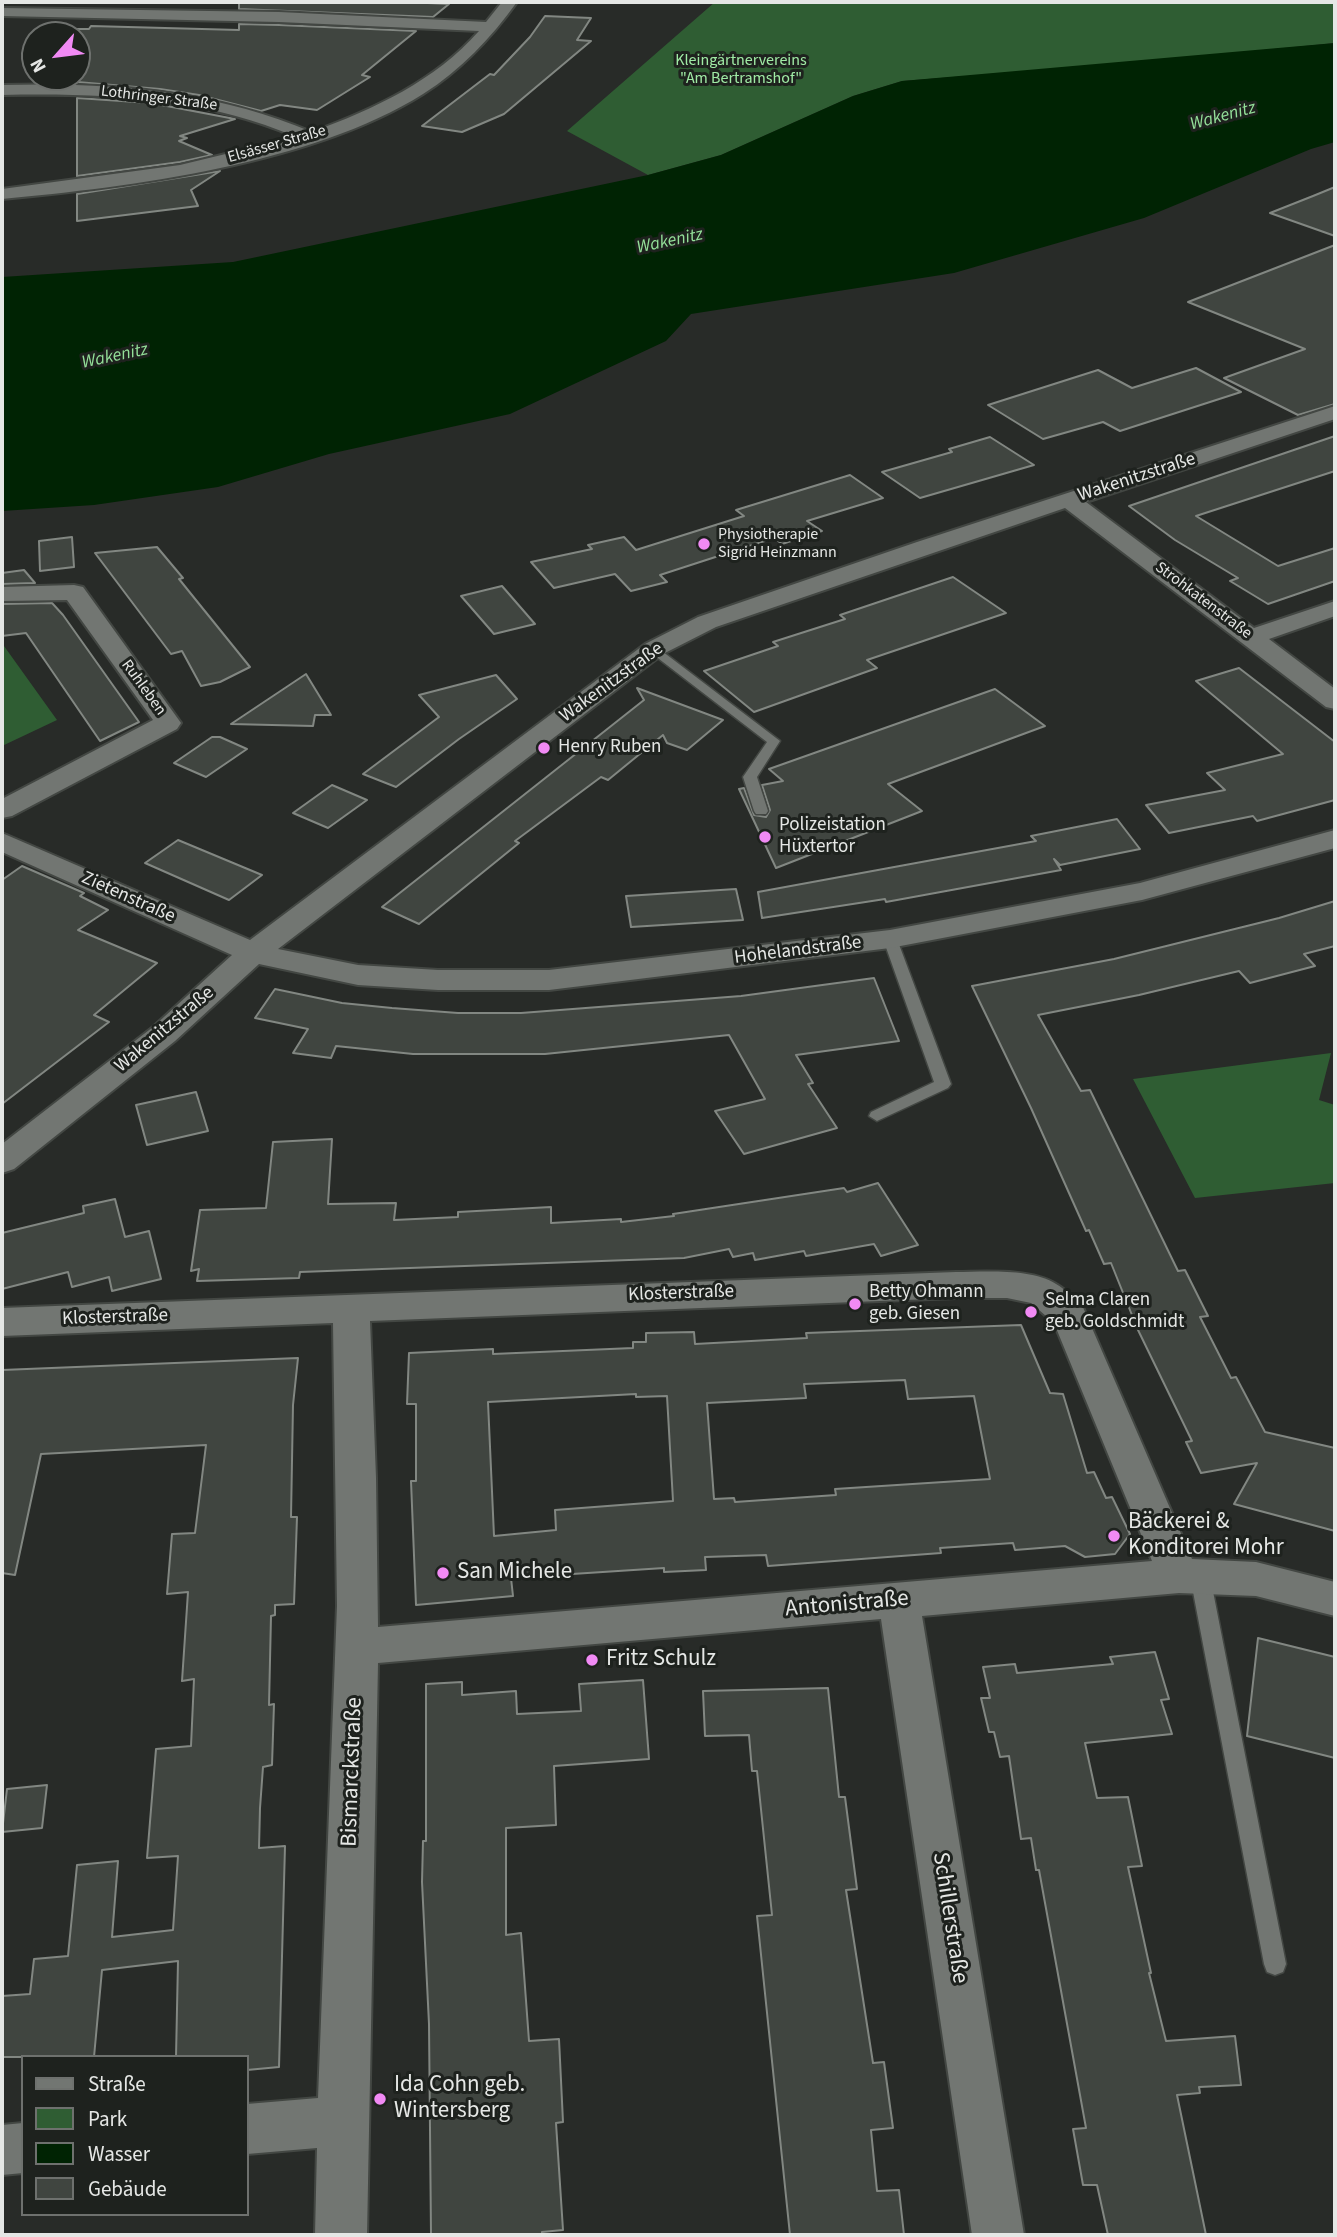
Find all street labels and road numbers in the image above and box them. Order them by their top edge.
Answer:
street label: Lothringer Straße [100,82,218,116]
street label: Elsässer Straße [226,122,328,168]
street label: Wakenitzstraße [1075,448,1199,508]
street label: Strohkatenstraße [1151,558,1255,644]
street label: Wakenitzstraße [556,638,668,728]
street label: Ruhleben [116,656,170,720]
street label: Zietenstraße [78,867,178,929]
street label: Hohelandstraße [733,932,863,970]
street label: Wakenitzstraße [111,982,219,1078]
street label: Klosterstraße [628,1281,734,1307]
street label: Klosterstraße [62,1305,168,1331]
street label: Antonistraße [784,1586,910,1624]
street label: Bismarckstraße [337,1697,369,1847]
street label: Schillerstraße [925,1850,973,1986]

